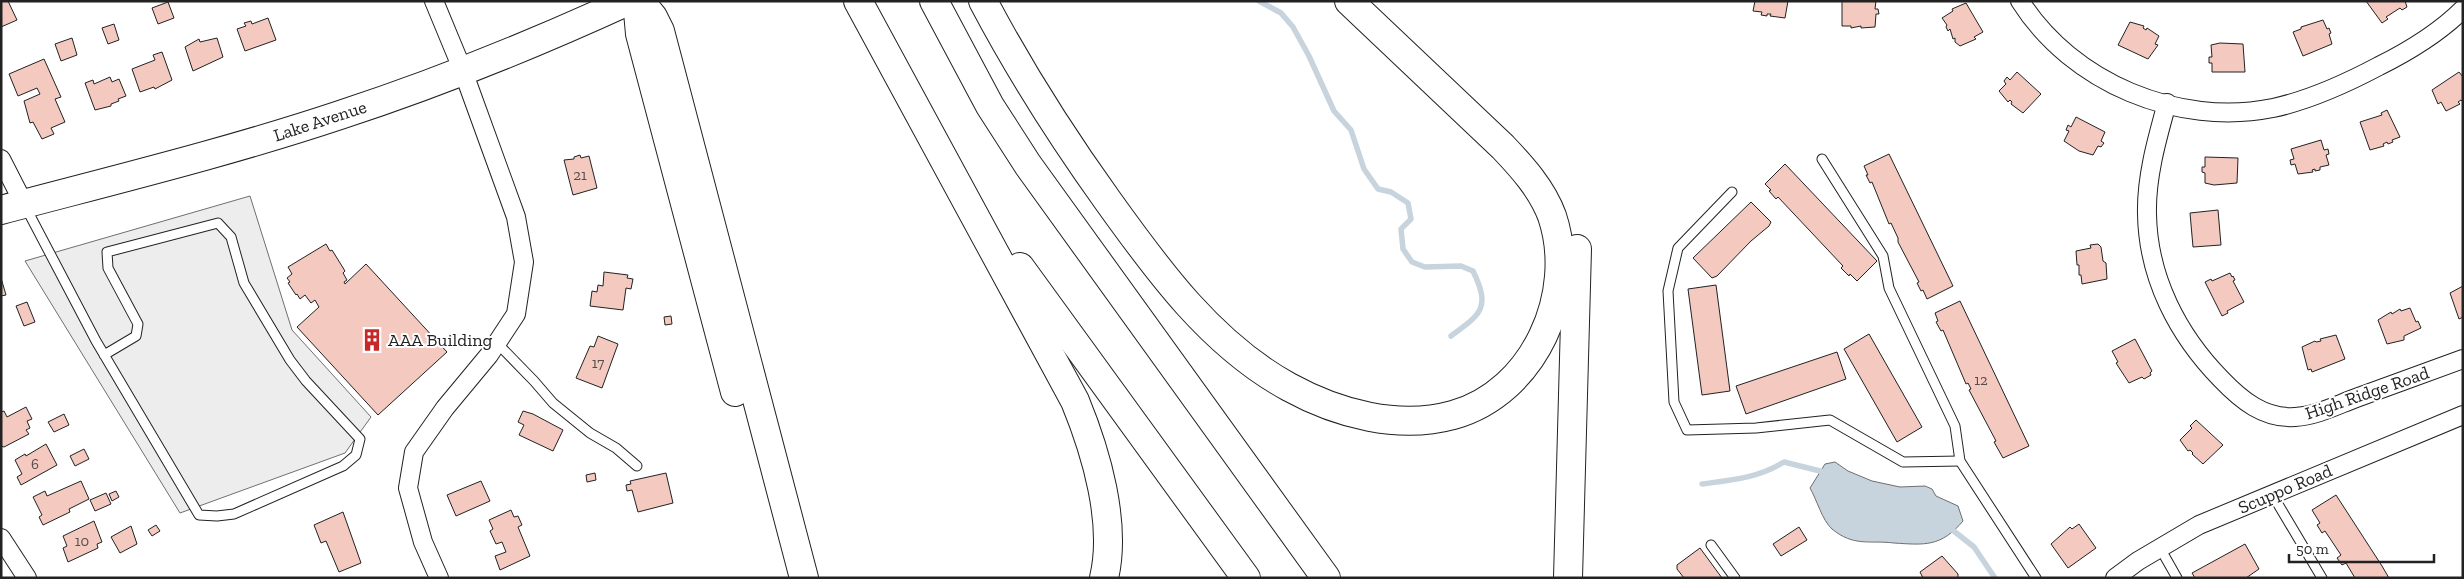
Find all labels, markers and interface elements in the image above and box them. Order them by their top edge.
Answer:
street label: Lake Avenue [271,96,369,146]
house number: 21 [573,166,587,184]
building icon: AAA Building [359,327,385,353]
place label: AAA Building [388,329,493,351]
house number: 17 [592,354,604,372]
street label: High Ridge Road [2302,361,2432,425]
house number: 12 [1974,371,1988,389]
house number: 6 [31,455,39,473]
street label: Scuppo Road [2235,459,2335,519]
house number: 10 [75,532,89,550]
scale bar [2289,532,2434,564]
text: 50 m [2296,540,2329,558]

